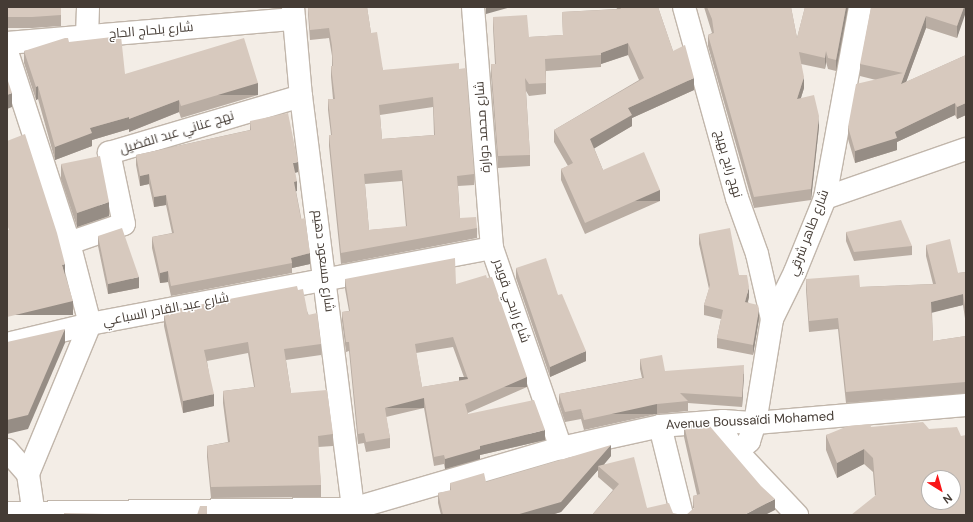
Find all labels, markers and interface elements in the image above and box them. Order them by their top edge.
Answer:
street label: شارع بلحاج الحاج [108,20,194,42]
street label: شارع محمد دوارة [472,81,494,173]
street label: نهج عناني عبد الفضيل [118,108,236,158]
street label: نهج رابح بهيج [711,128,745,200]
street label: شارع طاهر شرقي [785,188,833,278]
street label: شارع مسعود دهيم [309,209,337,313]
street label: شاع رابحي قويدر [489,257,533,345]
street label: شارع عبد القادر السباعي [102,290,230,330]
street label: Avenue Boussaïdi Mohamed [665,409,835,433]
north arrow [921,470,961,510]
text: N [940,491,955,507]

